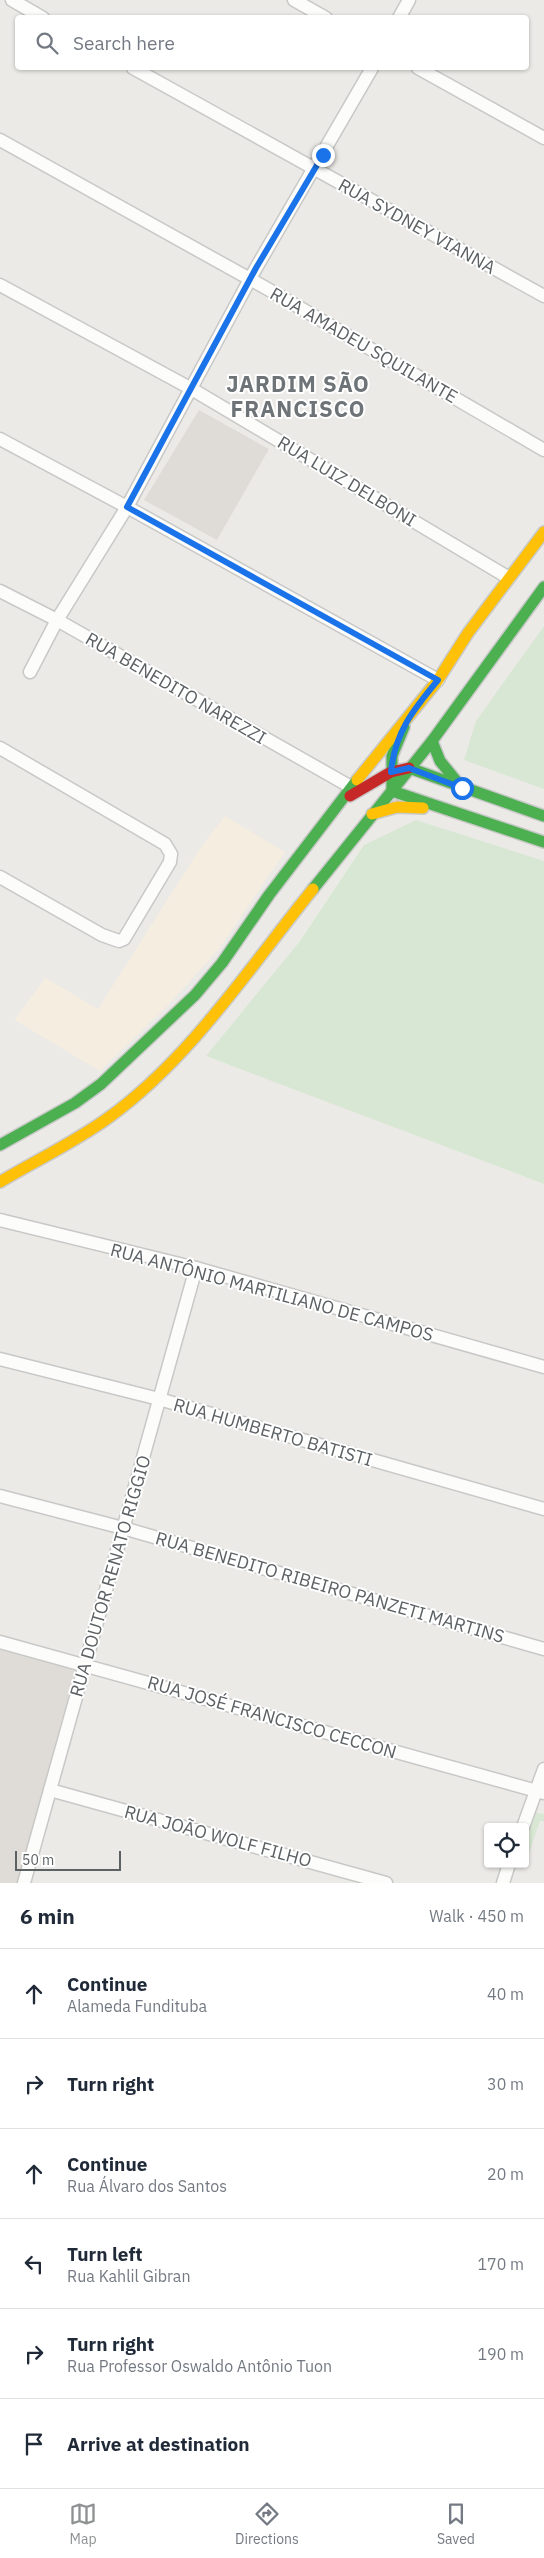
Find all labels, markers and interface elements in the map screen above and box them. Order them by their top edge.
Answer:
search box [15,15,529,70]
icon: search [33,29,61,57]
text: Search here [73,31,175,55]
route end [312,144,335,167]
street label: RUA SYDNEY VIANNA [334,173,500,279]
street label: RUA AMADEU SQUILANTE [266,282,462,408]
district label: JARDIM SÃO FRANCISCO [226,369,370,423]
street label: RUA LUIZ DELBONI [273,431,421,531]
street label: RUA BENEDITO NAREZZI [81,627,271,749]
route start [451,777,474,800]
street label: RUA ANTÔNIO MARTILIANO DE CAMPOS [108,1238,436,1346]
street label: RUA HUMBERTO BATISTI [171,1393,375,1471]
street label: RUA DOUTOR RENATO RIGGIO [64,1453,156,1699]
street label: RUA BENEDITO RIBEIRO PANZETI MARTINS [153,1526,507,1648]
street label: RUA JOSÉ FRANCISCO CECCON [145,1670,399,1764]
street label: RUA JOÃO WOLF FILHO [122,1800,314,1872]
map controls [484,1823,529,1868]
button: locate [484,1823,529,1868]
scale bar [15,1848,121,1871]
text: 50 m [22,1851,54,1869]
text: 6 min [20,1902,75,1930]
text: Walk · 450 m [429,1906,524,1926]
text: Continue [67,1972,147,1996]
icon: ahead [20,1980,48,2008]
text: 40 m [487,1984,524,2004]
text: Alameda Fundituba [67,1996,207,2016]
icon: right [20,2070,48,2098]
text: Turn right [67,2072,154,2096]
text: 30 m [487,2074,524,2094]
text: Continue [67,2152,147,2176]
icon: ahead [20,2160,48,2188]
text: 20 m [487,2164,524,2184]
text: Rua Álvaro dos Santos [67,2176,227,2196]
text: Turn left [67,2242,143,2266]
icon: left [20,2250,48,2278]
text: 170 m [477,2254,524,2274]
text: Rua Kahlil Gibran [67,2266,191,2286]
text: Turn right [67,2332,154,2356]
icon: right [20,2340,48,2368]
text: 190 m [477,2344,524,2364]
text: Rua Professor Oswaldo Antônio Tuon [67,2356,332,2376]
icon: arrive [20,2430,48,2458]
text: Arrive at destination [67,2432,250,2456]
tab: Map [69,2500,97,2548]
tab: Directions [235,2500,299,2548]
tab: Saved [437,2500,475,2548]

